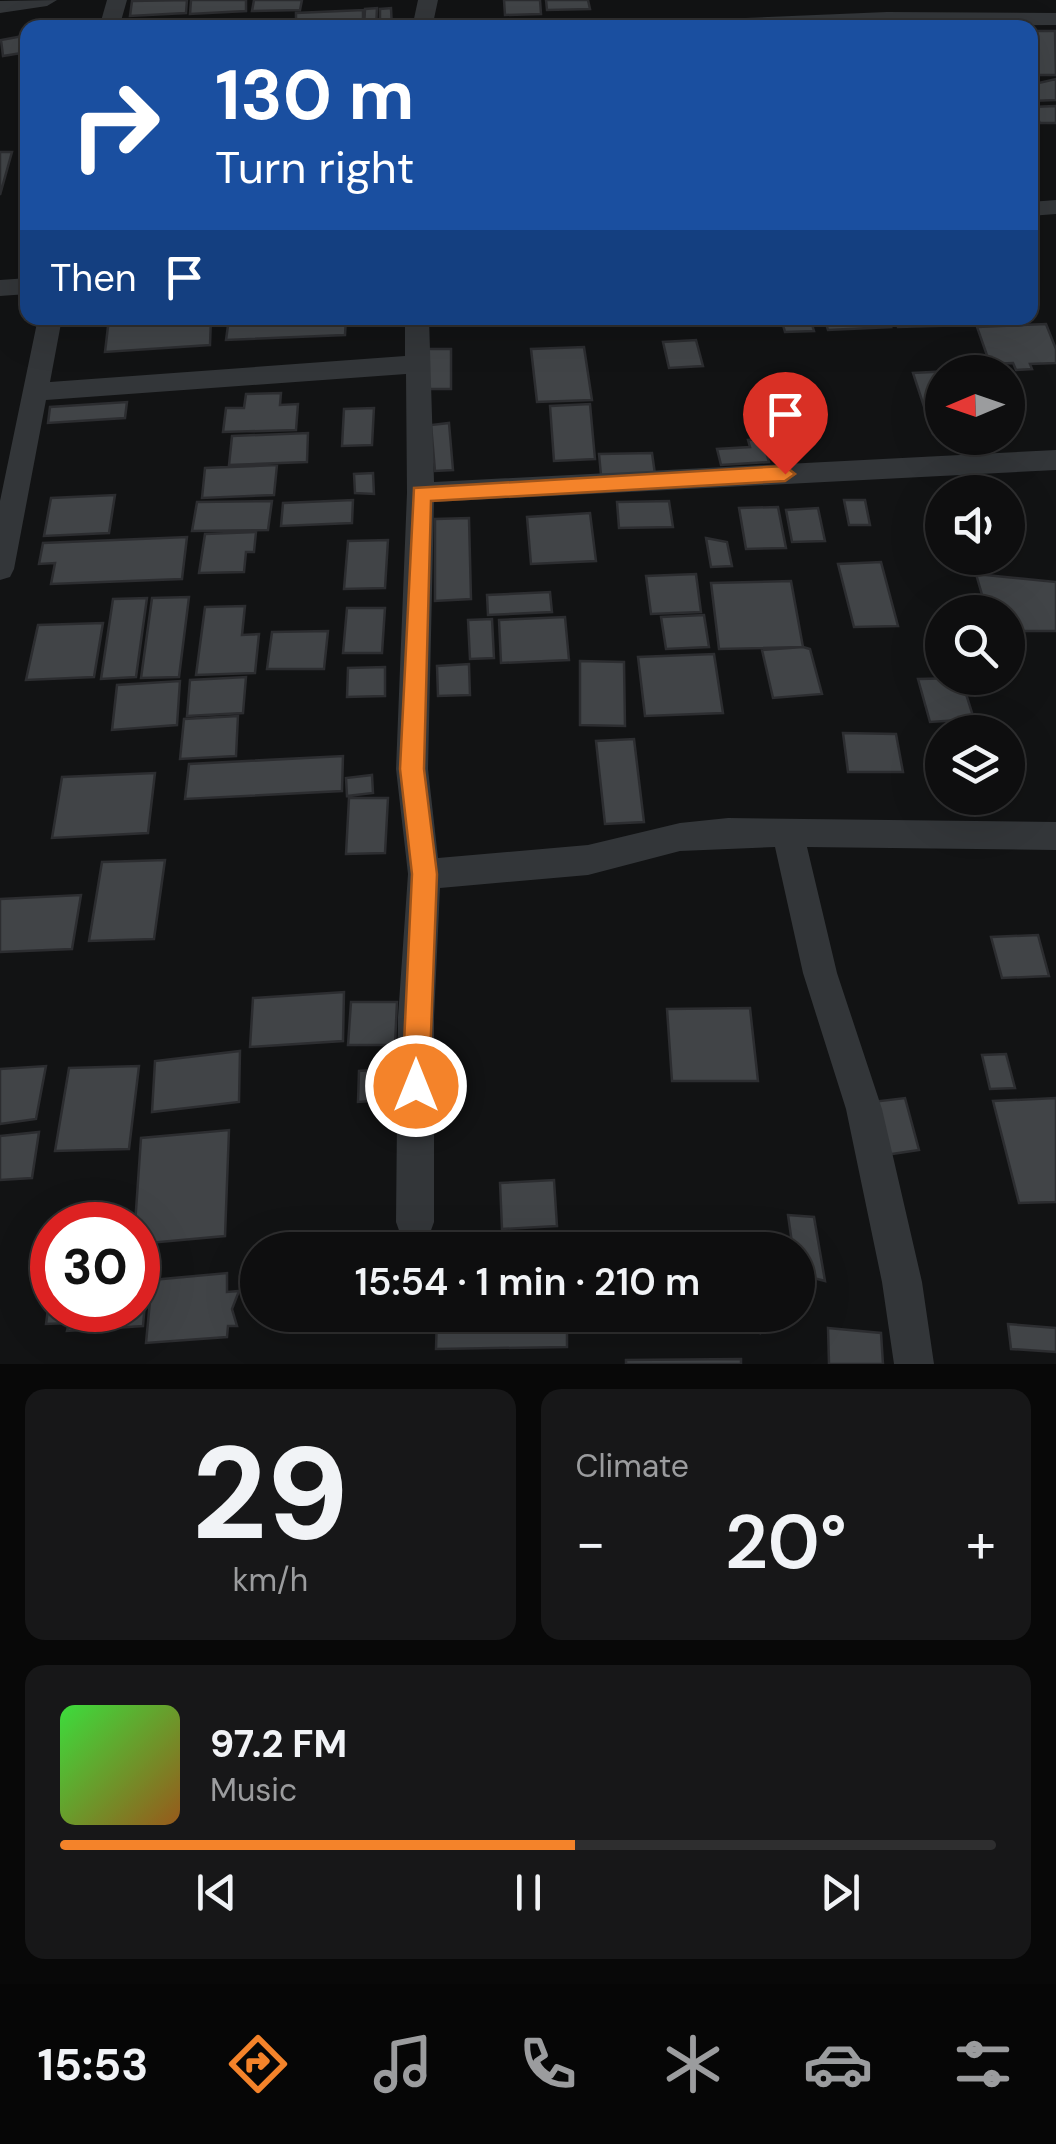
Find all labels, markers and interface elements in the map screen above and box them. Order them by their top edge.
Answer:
text: 130 m [215,50,414,141]
icon: right [50,60,180,190]
text: Turn right [215,138,414,197]
icon: arrive [157,250,212,305]
text: Then [50,253,137,303]
north arrow [925,355,1025,455]
map controls [925,355,1025,815]
pin [743,372,828,475]
icon: arrive [758,387,813,442]
button: sound [925,475,1025,575]
button: search [925,595,1025,695]
button: layers [925,715,1025,815]
position arrow [364,1034,468,1138]
speed limit sign: 30 [30,1202,160,1332]
text: 15:54 · 1 min · 210 m [355,1257,700,1307]
text: 29 [192,1409,349,1578]
text: Climate [576,1445,689,1487]
text: 20° [725,1494,847,1591]
text: − [576,1507,606,1579]
text: + [966,1507,996,1579]
text: km/h [232,1559,308,1601]
text: 97.2 FM [210,1719,347,1769]
text: Music [210,1769,297,1811]
icon: previous [189,1865,244,1920]
icon: pause [501,1865,556,1920]
icon: next [813,1865,868,1920]
icon: directions [223,2029,293,2099]
icon: music [368,2029,438,2099]
icon: phone [513,2029,583,2099]
icon: climate [658,2029,728,2099]
icon: car [803,2029,873,2099]
icon: filters [948,2029,1018,2099]
text: 15:53 [38,2035,148,2094]

